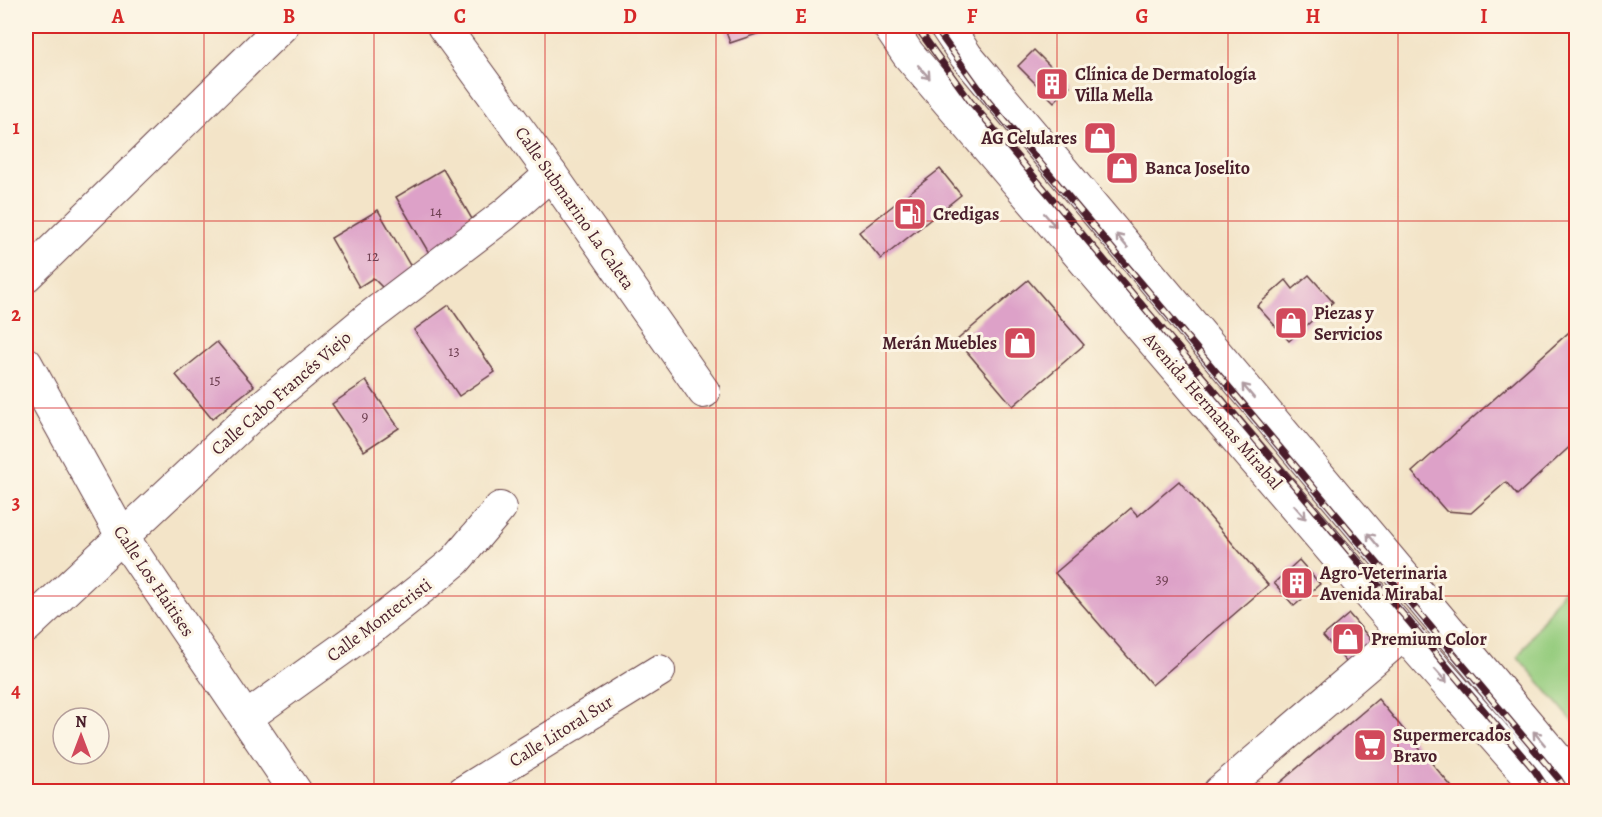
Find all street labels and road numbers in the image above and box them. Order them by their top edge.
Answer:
street label: Calle Submarino La Caleta [510,122,641,295]
street label: Calle Cabo Francés Viejo [206,325,356,461]
street label: Avenida Hermanas Mirabal [1138,327,1288,495]
street label: Calle Los Haitises [108,521,200,641]
street label: Calle Montecristi [322,573,436,667]
street label: Calle Litoral Sur [504,689,618,773]

